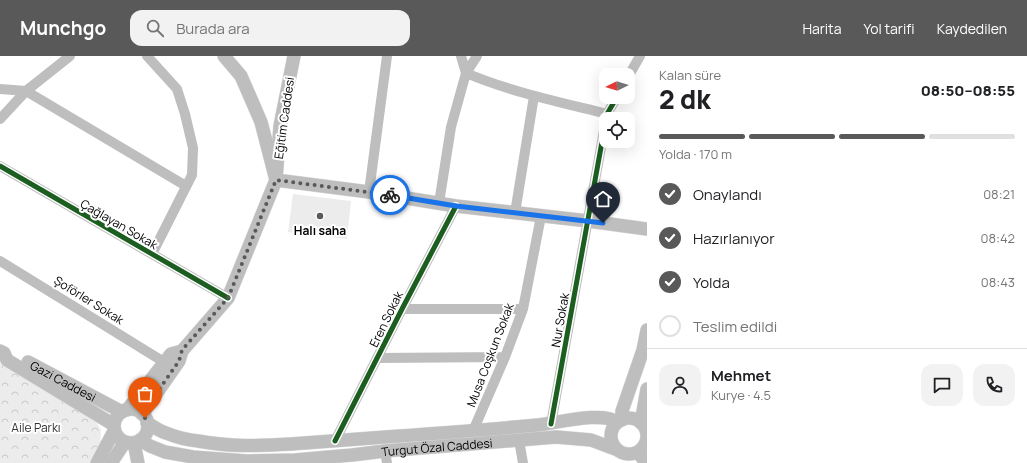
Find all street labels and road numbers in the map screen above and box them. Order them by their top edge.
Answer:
street label: Eğitim Caddesi [270,76,298,160]
street label: Çağlayan Sokak [77,195,162,254]
street label: Şoförler Sokak [51,272,128,329]
street label: Eren Sokak [365,287,407,350]
street label: Nur Sokak [547,290,573,349]
street label: Musa Coşkun Sokak [462,300,518,409]
street label: Gazi Caddesi [27,356,99,405]
street label: Turgut Özal Caddesi [380,434,493,460]

